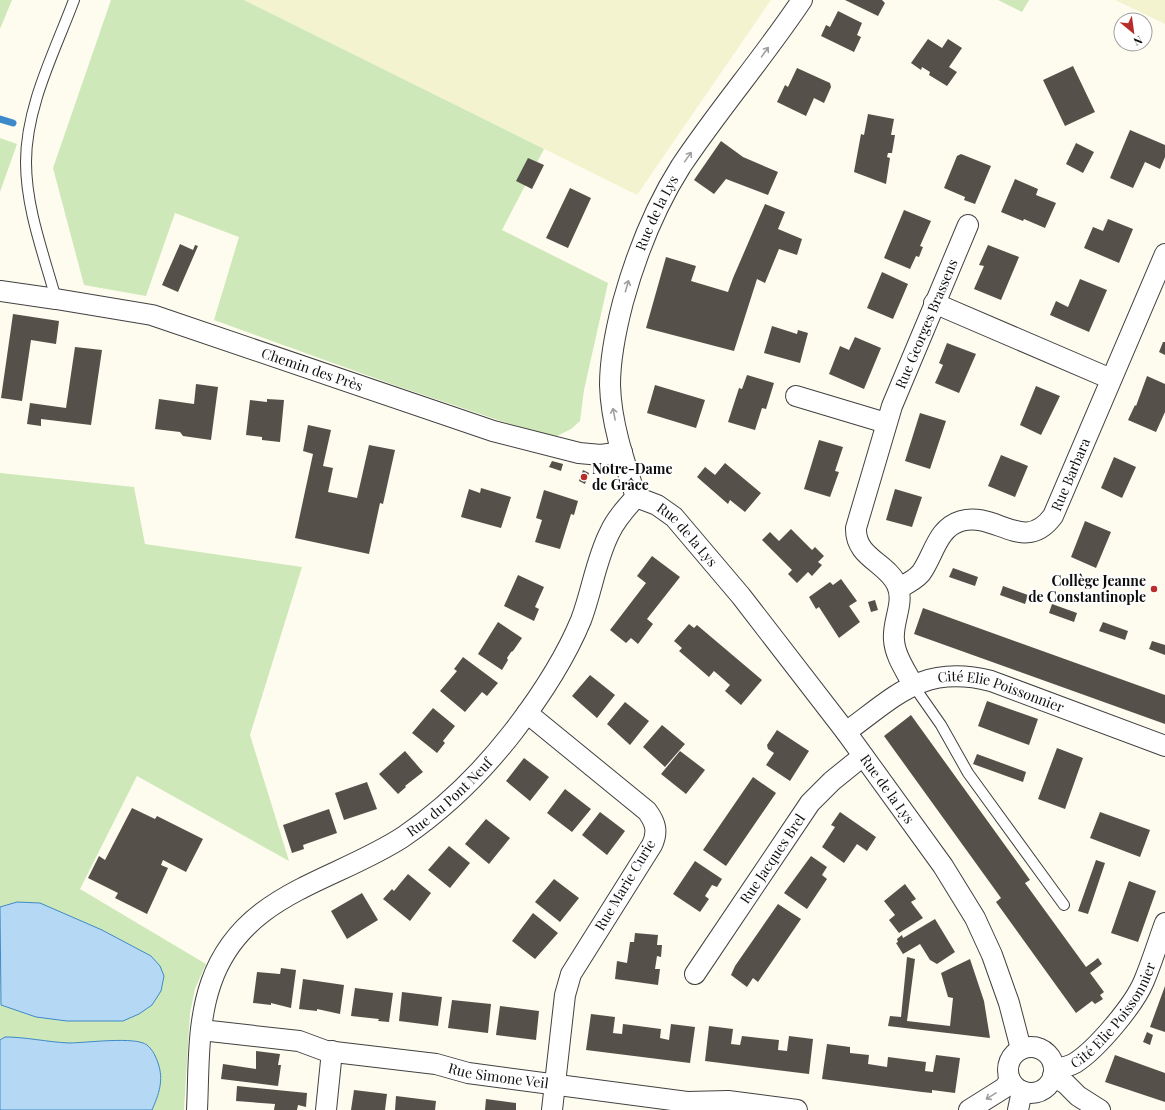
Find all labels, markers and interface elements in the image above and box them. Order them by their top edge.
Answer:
north arrow [1113,12,1153,52]
text: N [1131,33,1145,50]
one-way arrow [761,46,769,57]
one-way arrow [684,151,692,162]
street label: Rue de la Lys [631,172,682,253]
street label: Rue Georges Brassens [890,256,962,391]
one-way arrow [624,280,631,293]
street label: Chemin des Près [259,343,365,395]
one-way arrow [609,408,617,421]
street label: Rue Barbara [1046,435,1094,514]
place label: Notre-Dame de Grâce [592,459,672,494]
marker: Notre-Dame de Grâce [579,472,589,482]
street label: Rue de la Lys [653,498,722,570]
place label: Collège Jeanne de Constantinople [1028,571,1146,606]
marker: Collège Jeanne de Constantinople [1149,584,1159,594]
street label: Cité Elie Poissonnier [936,666,1067,717]
street label: Rue de la Lys [856,750,919,827]
street label: Rue du Pont Neuf [403,752,497,841]
street label: Rue Jacques Brel [735,810,809,907]
street label: Rue Marie Curie [590,836,659,934]
street label: Cité Elie Poissonnier [1067,959,1160,1072]
street label: Rue Simone Veil [446,1058,550,1093]
one-way arrow [985,1093,997,1101]

